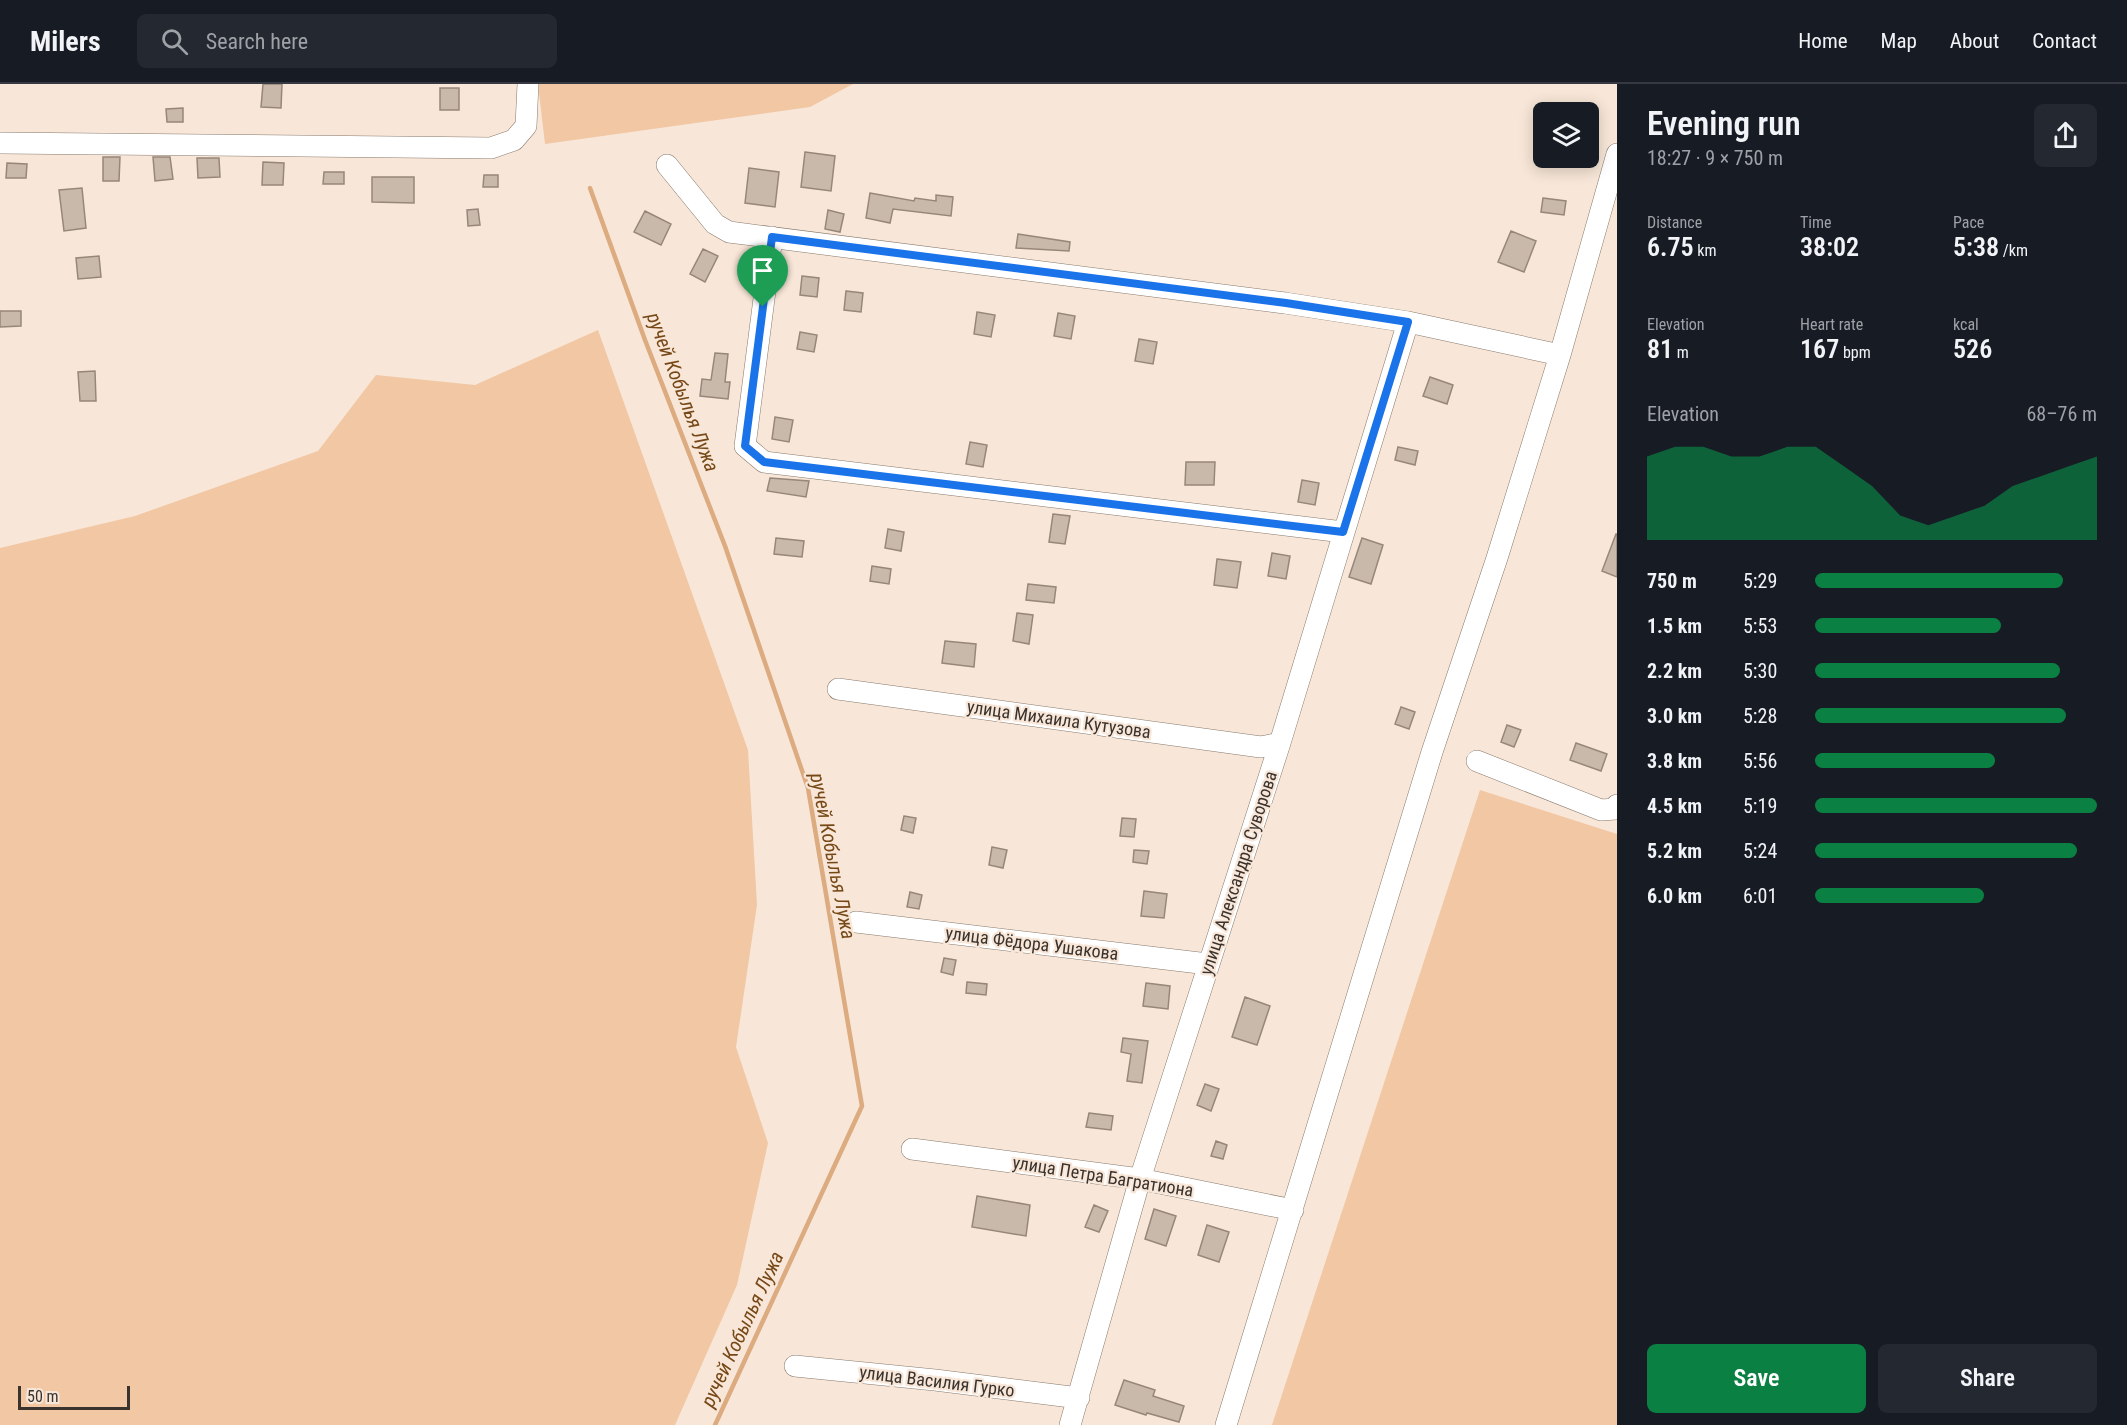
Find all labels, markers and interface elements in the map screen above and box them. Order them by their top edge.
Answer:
search box [137,14,557,68]
text: Milers [30,25,101,58]
icon: search [158,25,191,58]
text: Search here [206,29,308,54]
text: Home [1798,29,1848,53]
text: Map [1881,29,1917,53]
text: About [1950,29,1999,53]
text: Contact [2032,29,2097,53]
map controls [1533,102,1599,168]
button: layers [1533,102,1599,168]
text: Evening run [1647,104,1801,143]
button: share [2034,104,2097,167]
text: 18:27 · 9 × 750 m [1647,146,1783,170]
text: Distance [1647,213,1702,232]
text: Time [1800,213,1832,232]
text: Pace [1953,213,1984,232]
text: 6.75 [1647,232,1694,262]
text: 38:02 [1800,232,1859,262]
text: 5:38 [1953,232,1999,262]
text: km [1694,241,1717,260]
text: /km [1999,241,2028,260]
pin [737,245,788,307]
icon: arrive [746,254,779,287]
water label: ручей Кобылья Лужа [641,308,724,475]
text: Elevation [1647,315,1705,334]
text: Heart rate [1800,315,1863,334]
text: kcal [1953,315,1979,334]
text: 81 [1647,334,1673,364]
text: 167 [1800,334,1839,364]
text: 526 [1953,334,1992,364]
text: m [1673,343,1689,362]
text: bpm [1839,343,1871,362]
text: Elevation [1647,402,1719,426]
text: 68–76 m [2026,402,2097,426]
text: 750 m [1647,569,1697,593]
text: 5:29 [1743,569,1777,593]
text: 1.5 km [1647,614,1702,638]
text: 5:53 [1743,614,1777,638]
text: 2.2 km [1647,659,1702,683]
text: 5:30 [1743,659,1777,683]
street label: улица Михаила Кутузова [966,696,1152,742]
text: 3.0 km [1647,704,1702,728]
text: 5:28 [1743,704,1777,728]
text: 3.8 km [1647,749,1702,773]
text: 5:56 [1743,749,1777,773]
street label: улица Александра Суворова [1195,768,1281,978]
water label: ручей Кобылья Лужа [805,770,861,941]
text: 4.5 km [1647,794,1702,818]
text: 5:19 [1743,794,1777,818]
text: 5.2 km [1647,839,1702,863]
text: 5:24 [1743,839,1777,863]
text: 6.0 km [1647,884,1702,908]
text: 6:01 [1743,884,1777,908]
street label: улица Фёдора Ушакова [944,922,1120,964]
street label: улица Петра Багратиона [1011,1151,1195,1201]
water label: ручей Кобылья Лужа [695,1247,789,1411]
button: Save [1647,1344,1866,1413]
button: Share [1878,1344,2097,1413]
street label: улица Василия Гурко [858,1361,1016,1401]
scale bar [18,1383,130,1410]
text: 50 m [27,1387,59,1406]

